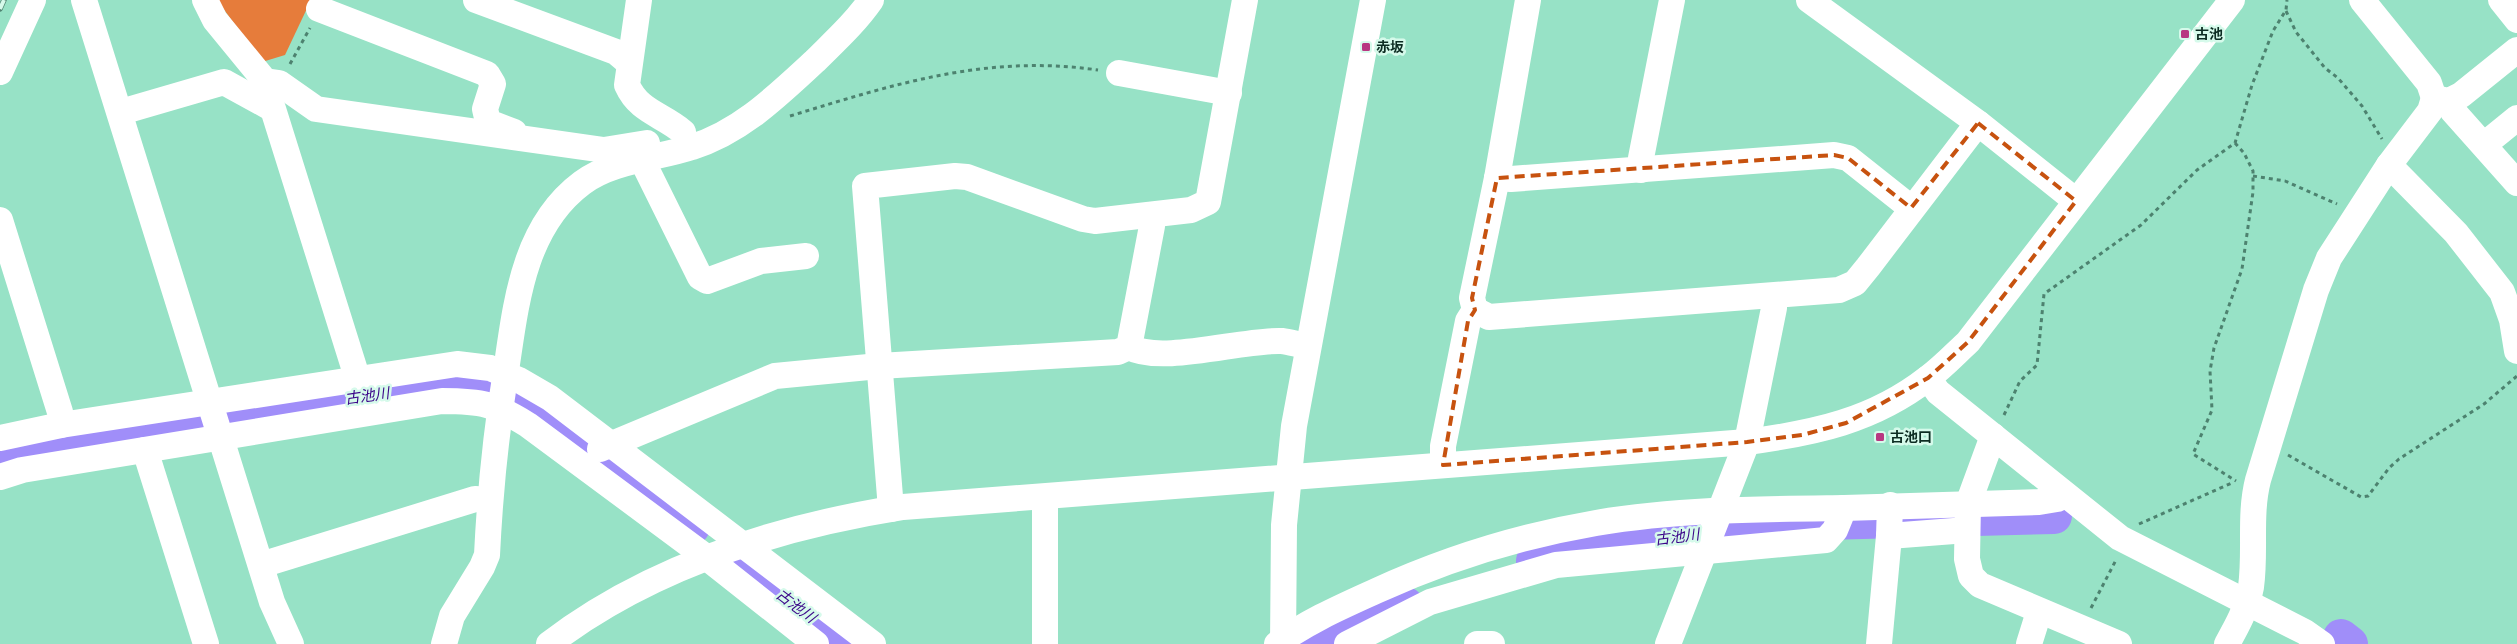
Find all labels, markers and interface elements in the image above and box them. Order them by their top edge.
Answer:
place label: 古池 [2195,25,2223,43]
marker: 古池 [2179,28,2191,40]
place label: 赤坂 [1376,38,1404,56]
marker: 赤坂 [1360,41,1372,53]
water label: 古池川 [343,383,393,408]
place label: 古池口 [1890,428,1932,446]
marker: 古池口 [1874,431,1886,443]
water label: 古池川 [1653,524,1702,549]
water label: 古池川 [773,584,822,628]

